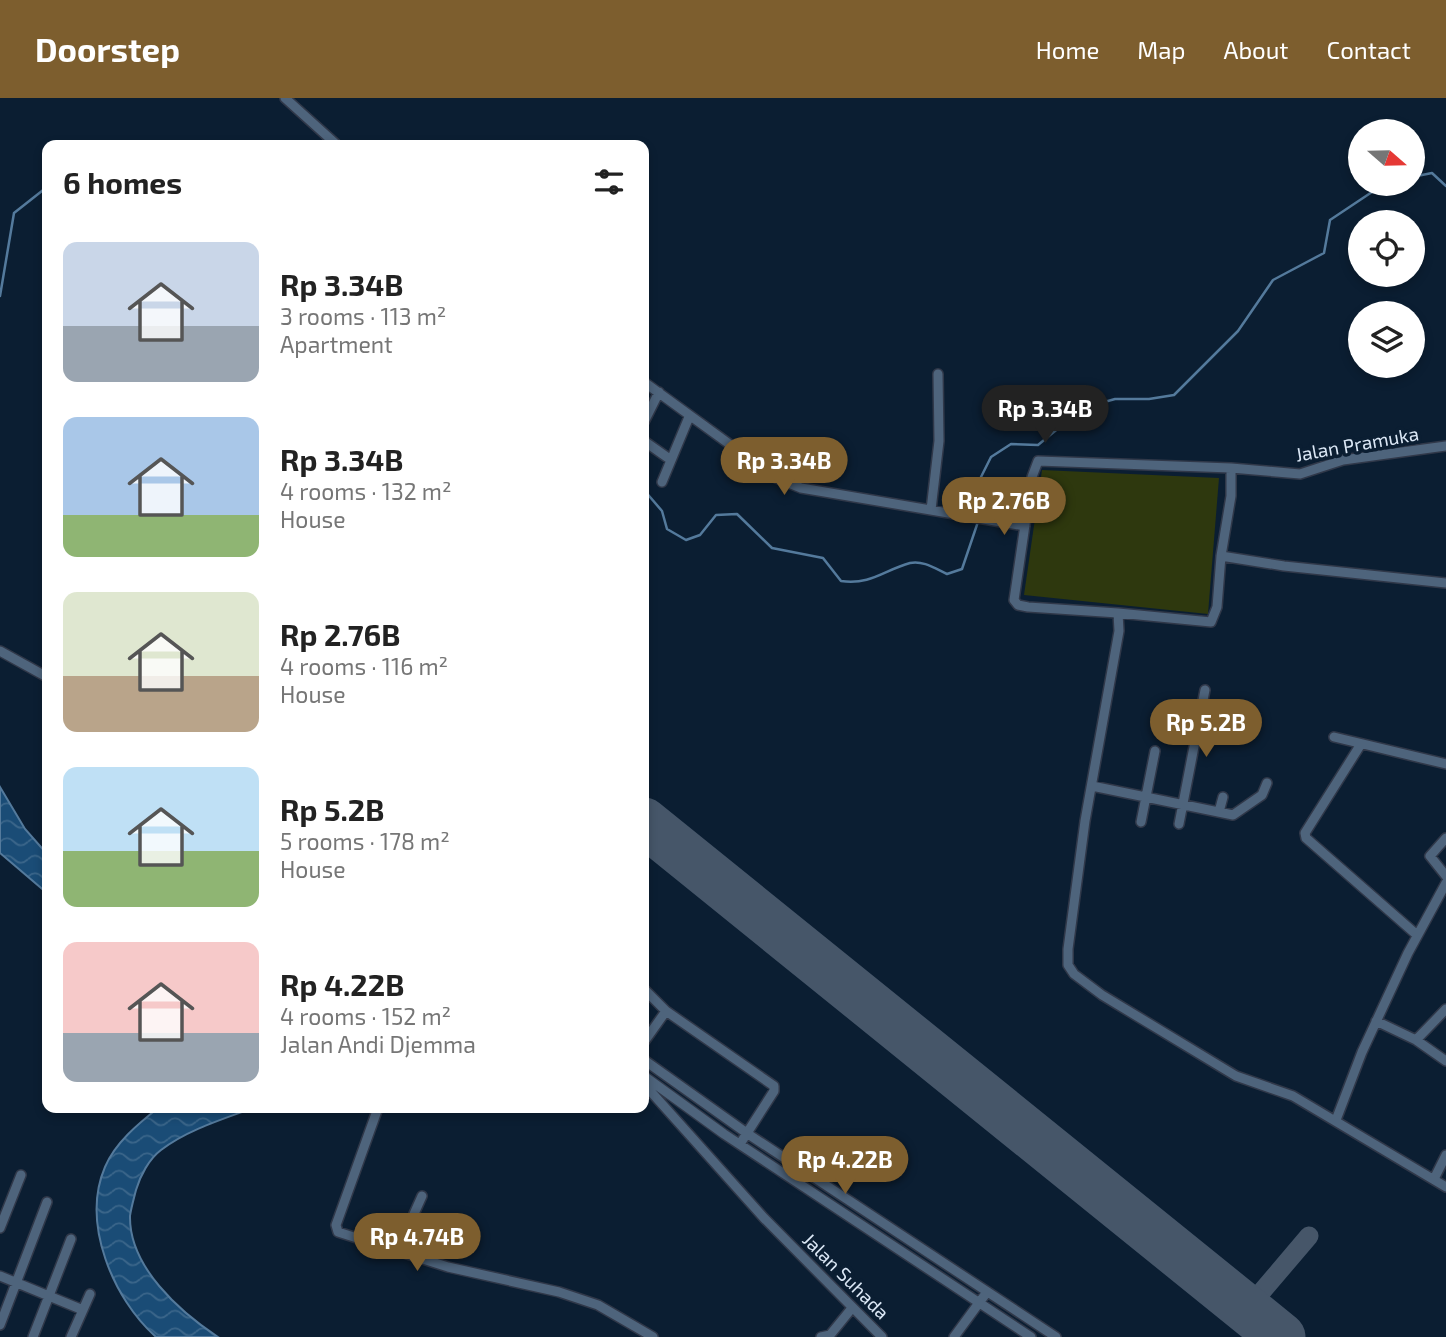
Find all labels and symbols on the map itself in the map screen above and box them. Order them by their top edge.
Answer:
north arrow [1348,119,1424,196]
pin: Rp 3.34B [973,386,1117,445]
street label: Jalan Pramuka [1293,421,1420,466]
pin: Rp 3.34B [712,438,856,497]
pin: Rp 2.76B [932,478,1076,537]
pin: Rp 5.2B [1141,700,1271,759]
pin: Rp 4.22B [773,1136,917,1196]
pin: Rp 4.74B [345,1214,489,1273]
street label: Jalan Suhada [798,1228,894,1324]

